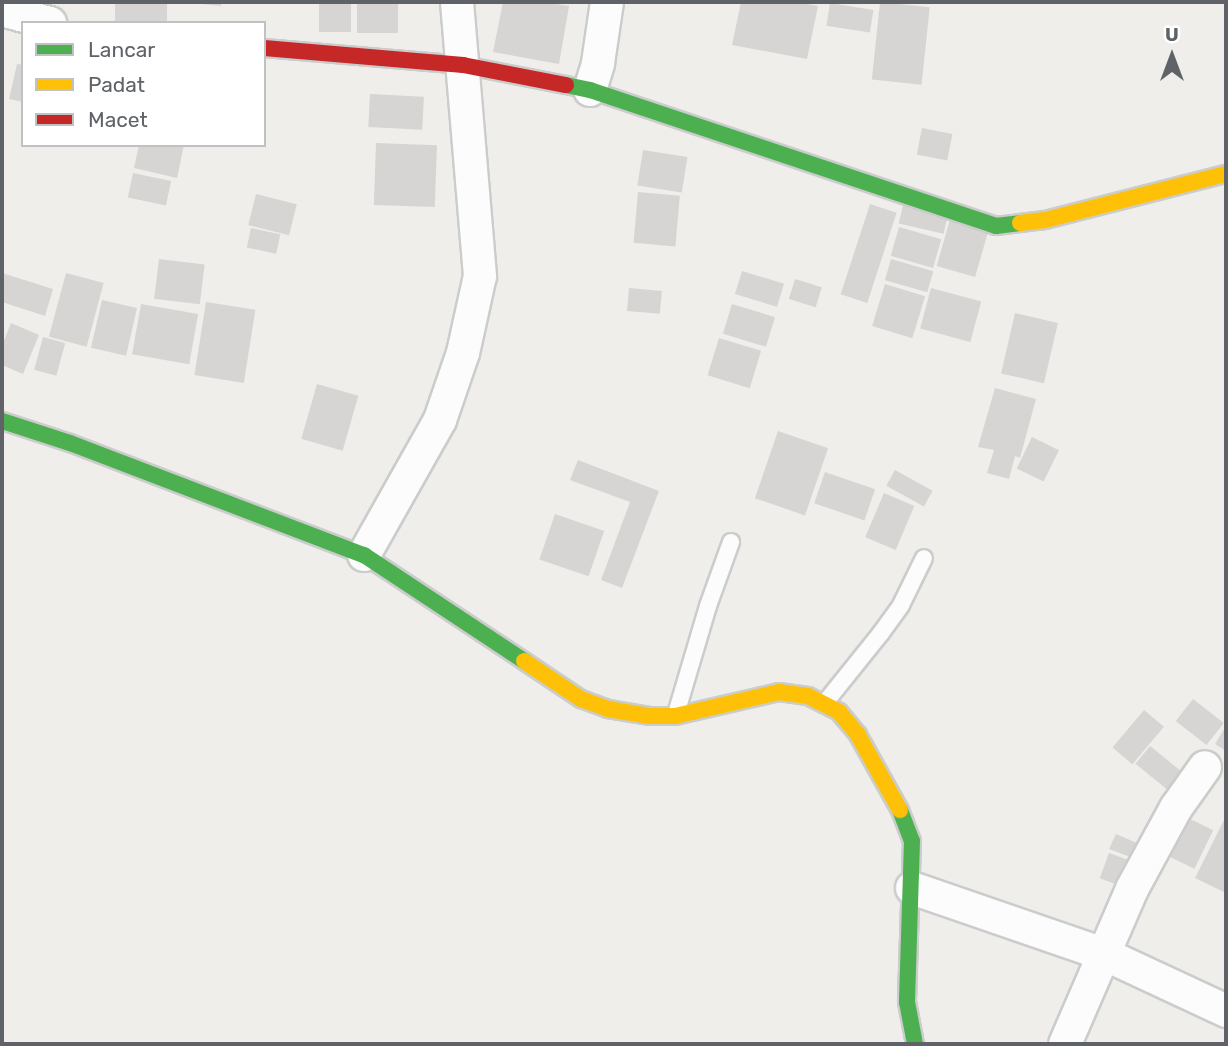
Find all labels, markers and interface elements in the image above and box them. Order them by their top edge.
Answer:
legend [21,21,266,147]
north arrow [1137,21,1207,91]
text: U [1165,23,1179,46]
text: Lancar [88,37,155,62]
text: Padat [88,72,145,97]
text: Macet [88,107,148,132]

